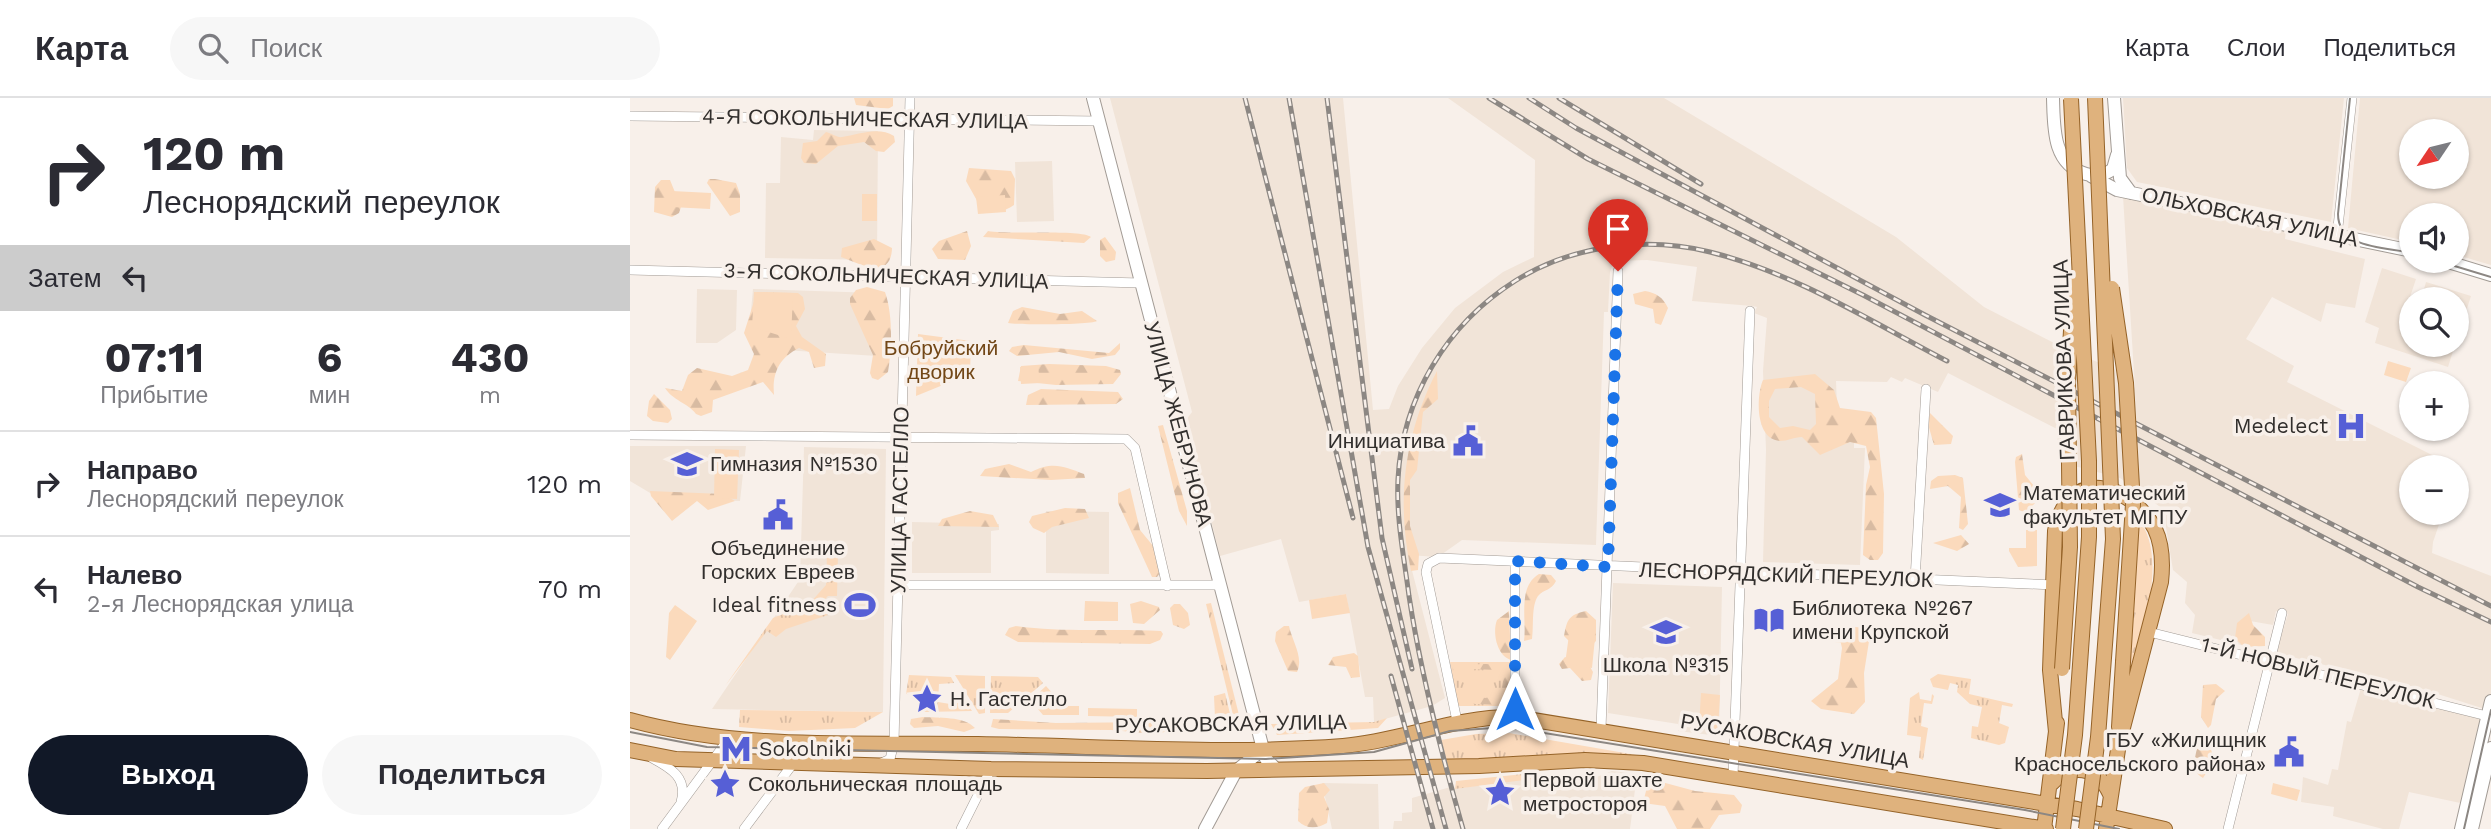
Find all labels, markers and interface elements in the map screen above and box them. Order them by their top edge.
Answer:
search box [170,17,660,80]
text: Карта [35,29,128,68]
icon: search [194,29,232,67]
text: Поиск [250,33,322,63]
text: Карта [2125,34,2189,62]
text: Слои [2227,34,2285,62]
text: Поделиться [2323,34,2456,62]
street label: 4-Я СОКОЛЬНИЧЕСКАЯ УЛИЦА [702,103,1028,134]
north arrow [2399,119,2469,189]
map controls [2399,119,2469,525]
text: 120 m [143,124,285,182]
icon: right [28,126,119,217]
street label: ОЛЬХОВСКАЯ УЛИЦА [2140,181,2361,252]
text: Леснорядский переулок [143,183,500,221]
pin [1588,199,1648,271]
button: sound [2399,203,2469,273]
icon: arrive [1599,210,1637,248]
street label: 3-Я СОКОЛЬНИЧЕСКАЯ УЛИЦА [723,257,1049,294]
icon: left [116,259,154,297]
street label: ГАВРИКОВА УЛИЦА [2048,259,2079,461]
text: Затем [28,263,102,293]
button: search [2399,287,2469,357]
street label: УЛИЦА ЖЕБРУНОВА [1139,319,1218,529]
text: 07:11 [105,333,204,382]
text: 6 [317,333,342,382]
text: 430 [451,333,530,382]
park label: Бобруйский дворик [884,335,998,384]
button: + [2399,371,2469,441]
text: Прибытие [100,382,208,409]
text: мин [309,382,350,409]
text: m [479,382,501,409]
street label: УЛИЦА ГАСТЕЛЛО [885,406,914,594]
hospital icon: Medelect [2334,409,2368,443]
place label: Medelect [2234,413,2328,438]
public building icon: Инициатива [1451,424,1485,458]
place label: Инициатива [1328,428,1445,453]
school or university icon: Гимназия №1530 [670,447,704,481]
place label: Гимназия №1530 [710,451,878,476]
text: Направо [87,455,198,485]
button: − [2399,455,2469,525]
icon: right [28,465,66,503]
text: 120 m [527,469,602,499]
place label: Математический факультет МГПУ [2023,480,2188,529]
text: Леснорядский переулок [87,486,344,513]
school or university icon: Математический факультет МГПУ [1983,488,2017,522]
public building icon: Объединение Горских Евреев [761,498,795,532]
place label: Объединение Горских Евреев [701,535,855,584]
street label: ЛЕСНОРЯДСКИЙ ПЕРЕУЛОК [1639,557,1934,592]
text: Налево [87,560,182,590]
icon: left [28,570,66,608]
text: 70 m [538,574,602,604]
sports icon: Ideal fitness [843,588,877,622]
text: 2-я Леснорядская улица [87,591,354,618]
place label: Ideal fitness [711,592,837,617]
place label: Библиотека №267 имени Крупской [1792,595,1973,644]
library icon: Библиотека №267 имени Крупской [1752,603,1786,637]
school or university icon: Школа №315 [1649,615,1683,649]
street label: 1-Й НОВЫЙ ПЕРЕУЛОК [2199,631,2438,714]
place label: Школа №315 [1603,652,1729,677]
position arrow [1478,672,1552,746]
place icon: Н. Гастелло [910,682,944,716]
place label: Н. Гастелло [950,686,1067,711]
street label: РУСАКОВСКАЯ УЛИЦА [1679,708,1912,773]
street label: РУСАКОВСКАЯ УЛИЦА [1115,709,1347,738]
place label: ГБУ «Жилищник Красносельского района» [2014,727,2267,776]
metro station icon: Sokolniki [719,732,753,766]
button: Выход [28,735,308,815]
button: Поделиться [322,735,602,815]
public building icon: ГБУ «Жилищник Красносельского района» [2272,735,2306,769]
place label: Sokolniki [759,736,852,761]
place icon: Сокольническая площадь [708,767,742,801]
place label: Первой шахте метростороя [1523,767,1663,816]
place label: Сокольническая площадь [748,771,1003,796]
place icon: Первой шахте метростороя [1483,775,1517,809]

